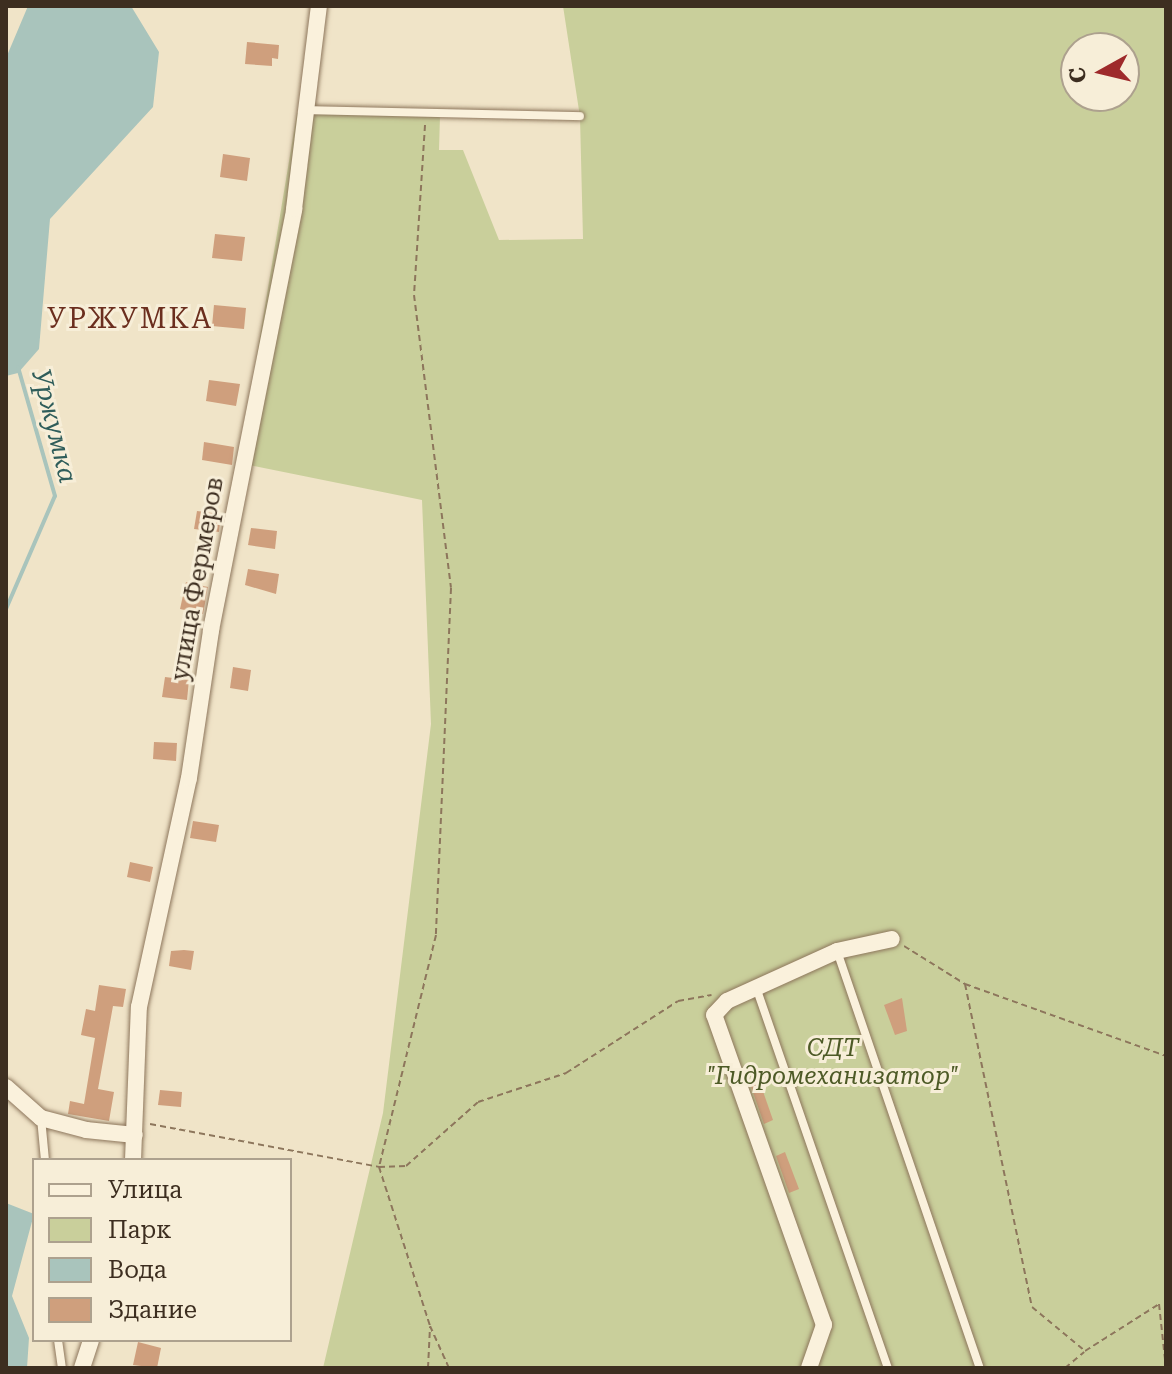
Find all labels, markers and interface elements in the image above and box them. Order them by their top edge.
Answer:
north arrow [1060,32,1140,112]
text: С [1064,66,1091,84]
district label: УРЖУМКА [47,302,213,336]
water label: Уржумка [25,366,83,486]
street label: улица Фермеров [166,475,230,683]
park label: СДТ "Гидромеханизатор" [707,1035,959,1091]
legend [32,1158,292,1342]
text: Улица [108,1176,182,1204]
text: Парк [108,1216,171,1244]
text: Вода [108,1256,167,1284]
text: Здание [108,1296,197,1324]

